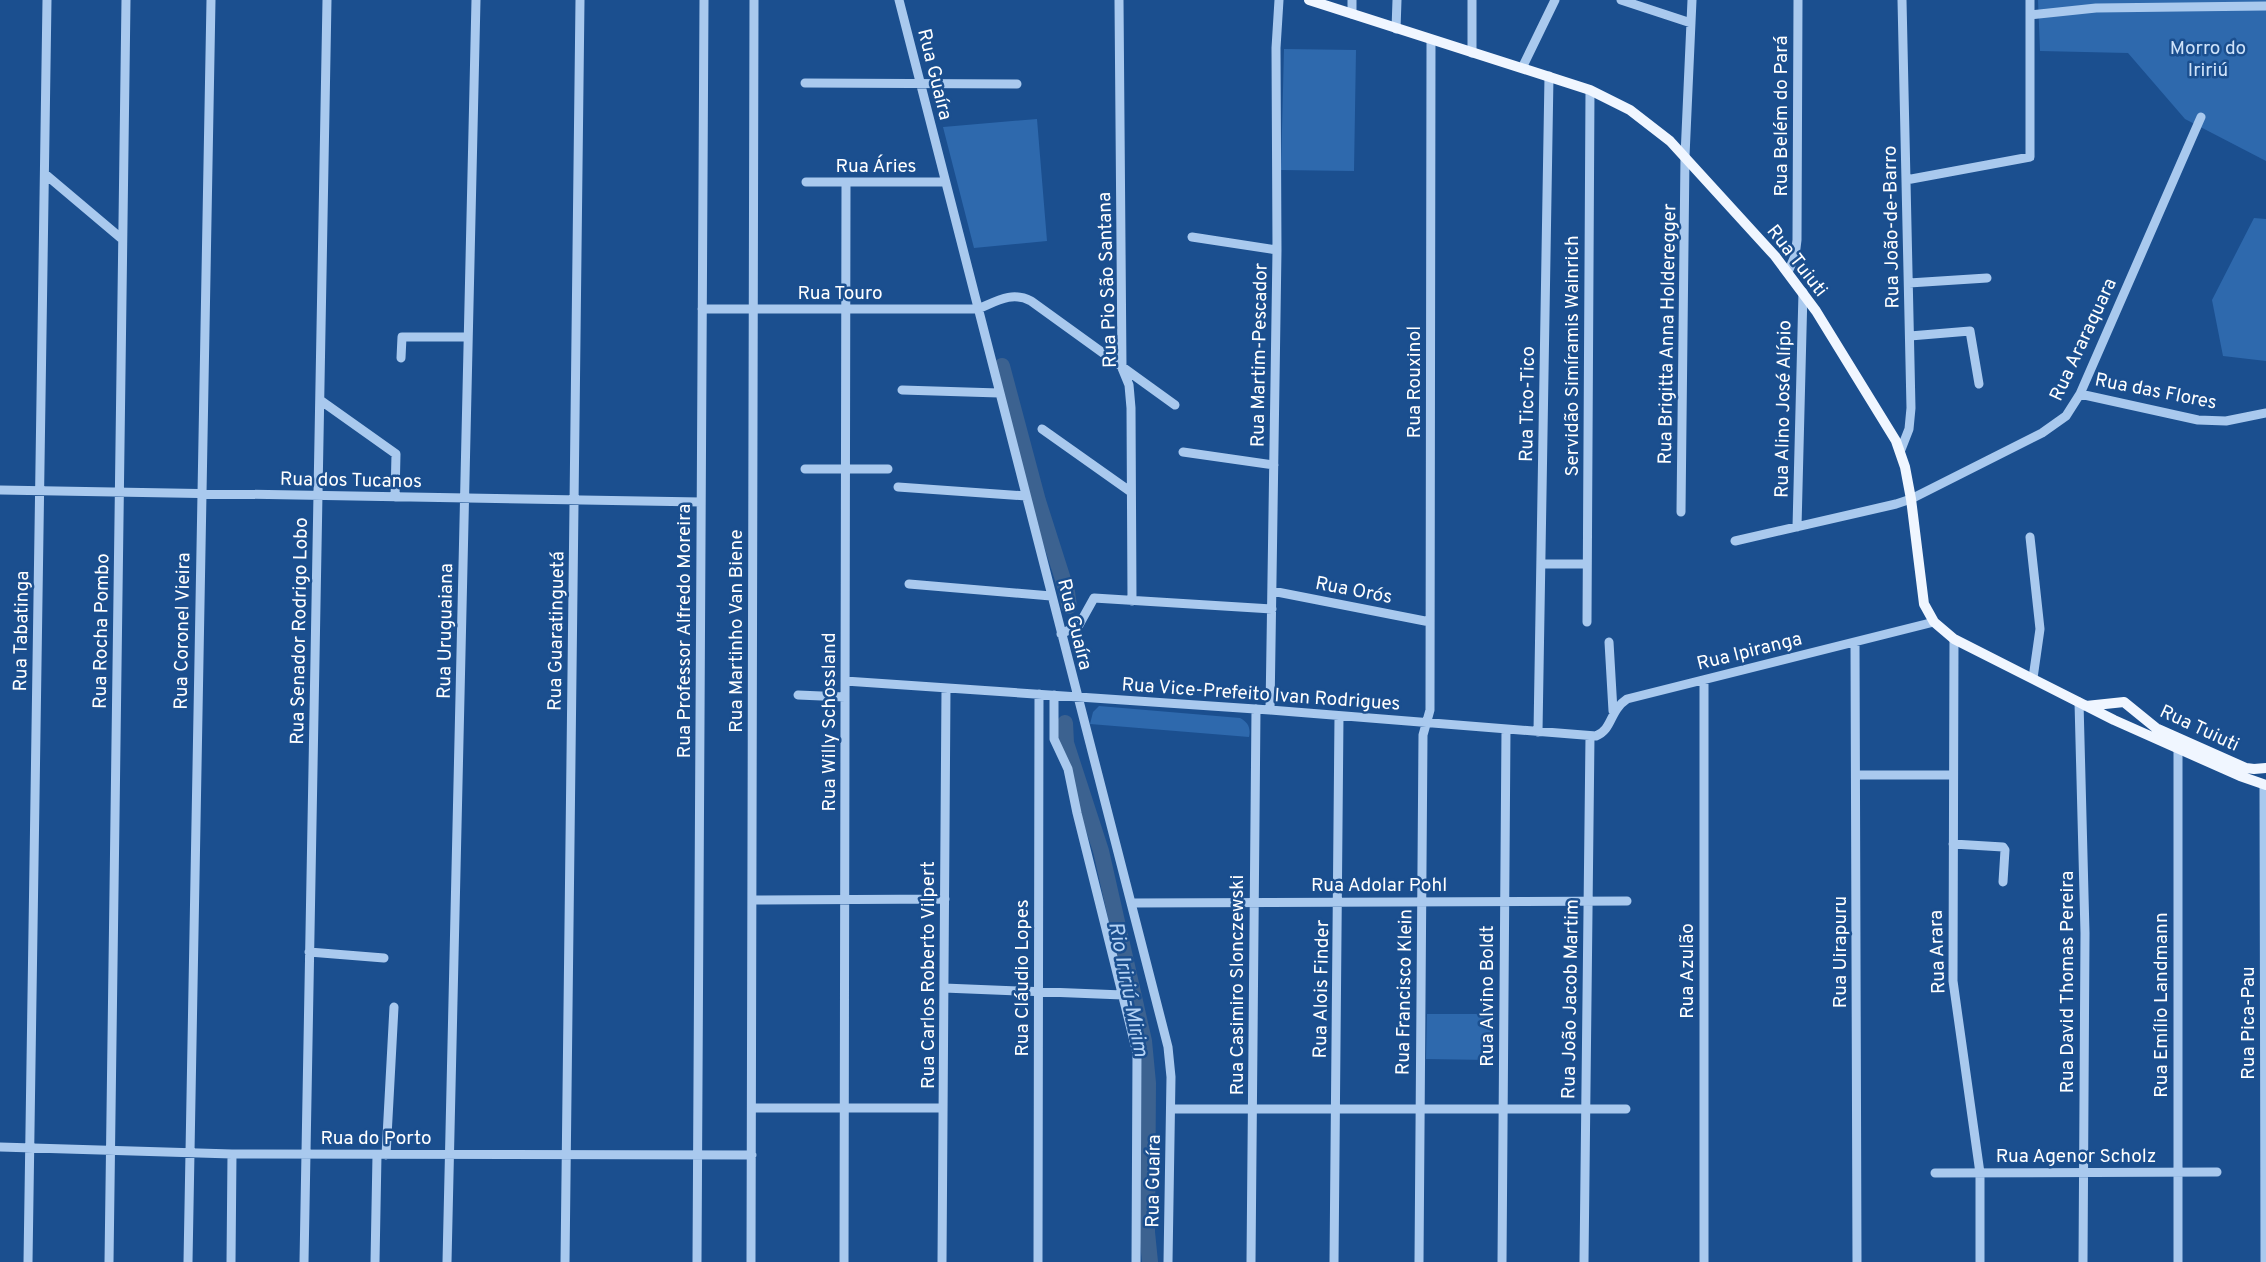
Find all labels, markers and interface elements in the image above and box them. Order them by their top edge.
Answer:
street label: Rua Guaíra [911,26,957,123]
street label: Rua Belém do Pará [1770,35,1794,197]
park label: Morro do Iririú [2170,37,2246,83]
street label: Rua João-de-Barro [1879,145,1905,309]
street label: Rua Áries [836,154,916,179]
street label: Rua Pio São Santana [1093,192,1123,368]
street label: Rua Brigitta Anna Holderegger [1654,203,1682,465]
street label: Rua Tuiuti [1761,220,1832,302]
street label: Servidão Simíramis Wainrich [1561,235,1585,477]
street label: Rua Martim-Pescador [1246,262,1274,447]
street label: Rua Araraquara [2045,274,2123,405]
street label: Rua Touro [797,282,883,306]
street label: Rua Alino José Alípio [1770,320,1798,498]
street label: Rua Rouxinol [1403,326,1427,438]
street label: Rua Tico-Tico [1515,346,1541,462]
street label: Rua das Flores [2093,368,2219,416]
street label: Rua dos Tucanos [280,468,422,494]
street label: Rua Professor Alfredo Moreira [673,504,697,758]
street label: Rua Senador Rodrigo Lobo [286,517,314,745]
street label: Rua Martinho Van Biene [725,529,749,733]
street label: Rua Guaratinguetá [544,551,570,711]
street label: Rua Coronel Vieira [170,552,196,710]
street label: Rua Rocha Pombo [89,553,115,709]
street label: Rua Uruguaiana [433,563,459,699]
street label: Rua Tabatinga [9,570,35,692]
street label: Rua Orós [1313,572,1394,610]
street label: Rua Guaíra [1051,576,1097,673]
street label: Rua Ipiranga [1694,627,1805,677]
street label: Rua Willy Schossland [818,632,842,812]
street label: Rua Vice-Prefeito Ivan Rodrigues [1121,673,1401,717]
street label: Rua Tuiuti [2156,700,2243,758]
street label: Rua Carlos Roberto Vilpert [917,861,941,1089]
street label: Rua David Thomas Pereira [2056,871,2080,1093]
street label: Rua Adolar Pohl [1311,874,1447,898]
street label: Rua Casimiro Slonczewski [1226,875,1250,1095]
street label: Rua Uirapuru [1829,896,1853,1008]
street label: Rua Cláudio Lopes [1011,899,1035,1057]
street label: Rua João Jacob Martim [1557,899,1585,1099]
street label: Rua Francisco Klein [1392,909,1418,1075]
street label: Rua Arara [1925,910,1951,994]
street label: Rua Emílio Landmann [2150,912,2174,1098]
water label: Rio Iririú-Mirim [1101,919,1154,1060]
street label: Rua Alois Finder [1309,919,1335,1058]
street label: Rua Azulão [1676,923,1700,1019]
street label: Rua Alvino Boldt [1476,925,1500,1067]
street label: Rua Pica-Pau [2237,966,2261,1080]
street label: Rua do Porto [320,1127,432,1151]
street label: Rua Guaíra [1141,1134,1167,1228]
street label: Rua Agenor Scholz [1996,1145,2156,1169]

